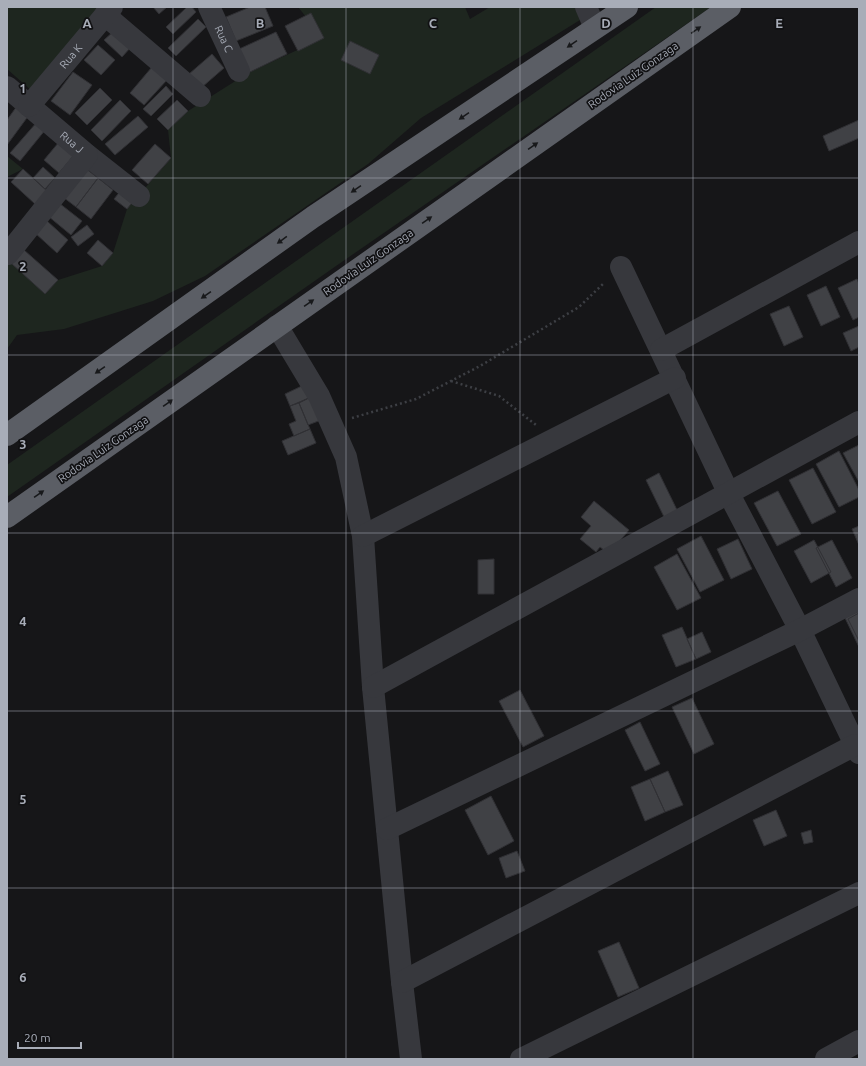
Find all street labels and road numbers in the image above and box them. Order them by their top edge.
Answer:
street label: Rua C [212,23,235,54]
street label: Rodovia Luiz Gonzaga [586,39,680,111]
street label: Rua K [57,41,85,71]
street label: Rua J [58,129,86,155]
street label: Rodovia Luiz Gonzaga [321,226,415,298]
street label: Rodovia Luiz Gonzaga [56,413,150,485]

